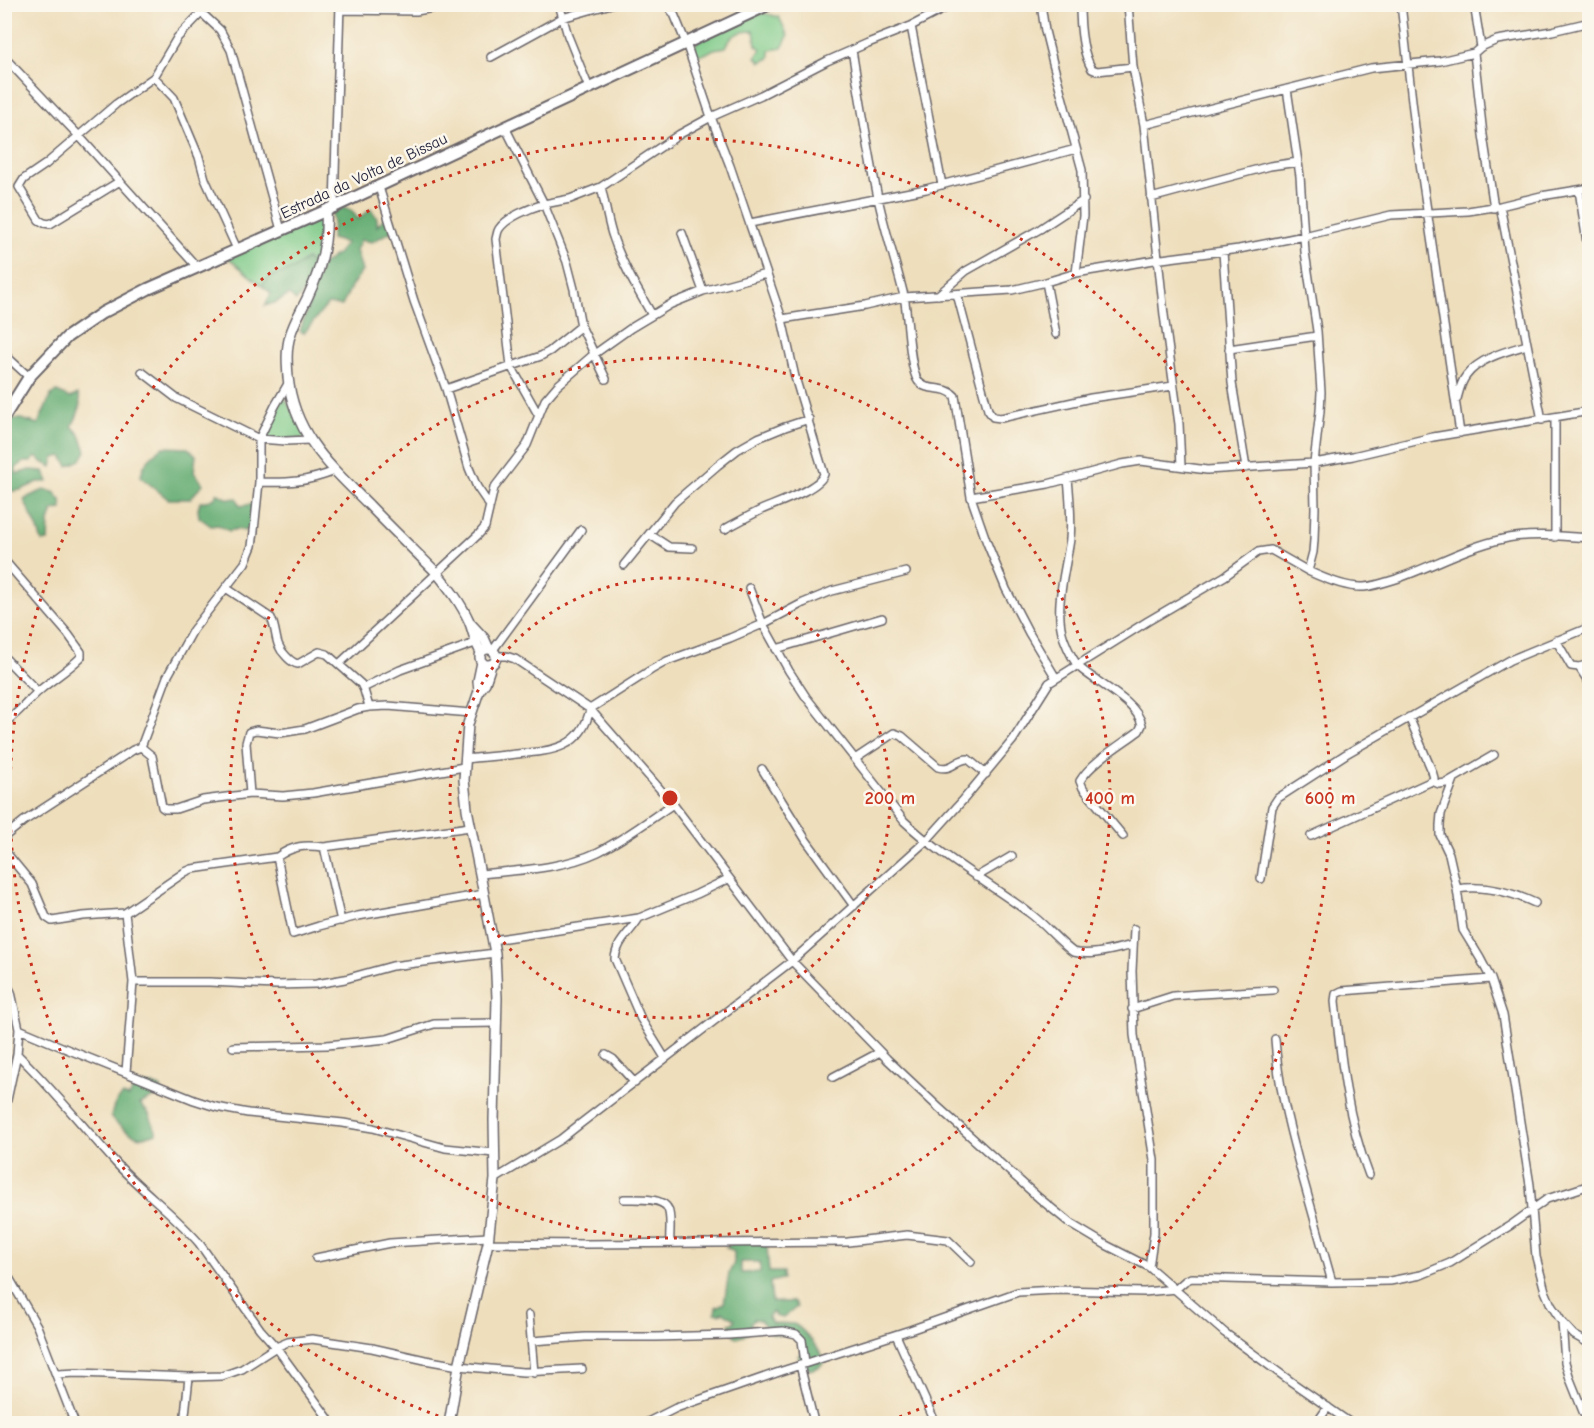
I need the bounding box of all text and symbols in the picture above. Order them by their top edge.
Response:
street label: Estrada da Volta de Bissau [278,129,450,223]
centre of rings [660,788,680,808]
text: 200 m [865,788,915,809]
text: 400 m [1085,788,1135,809]
text: 600 m [1305,788,1355,809]

